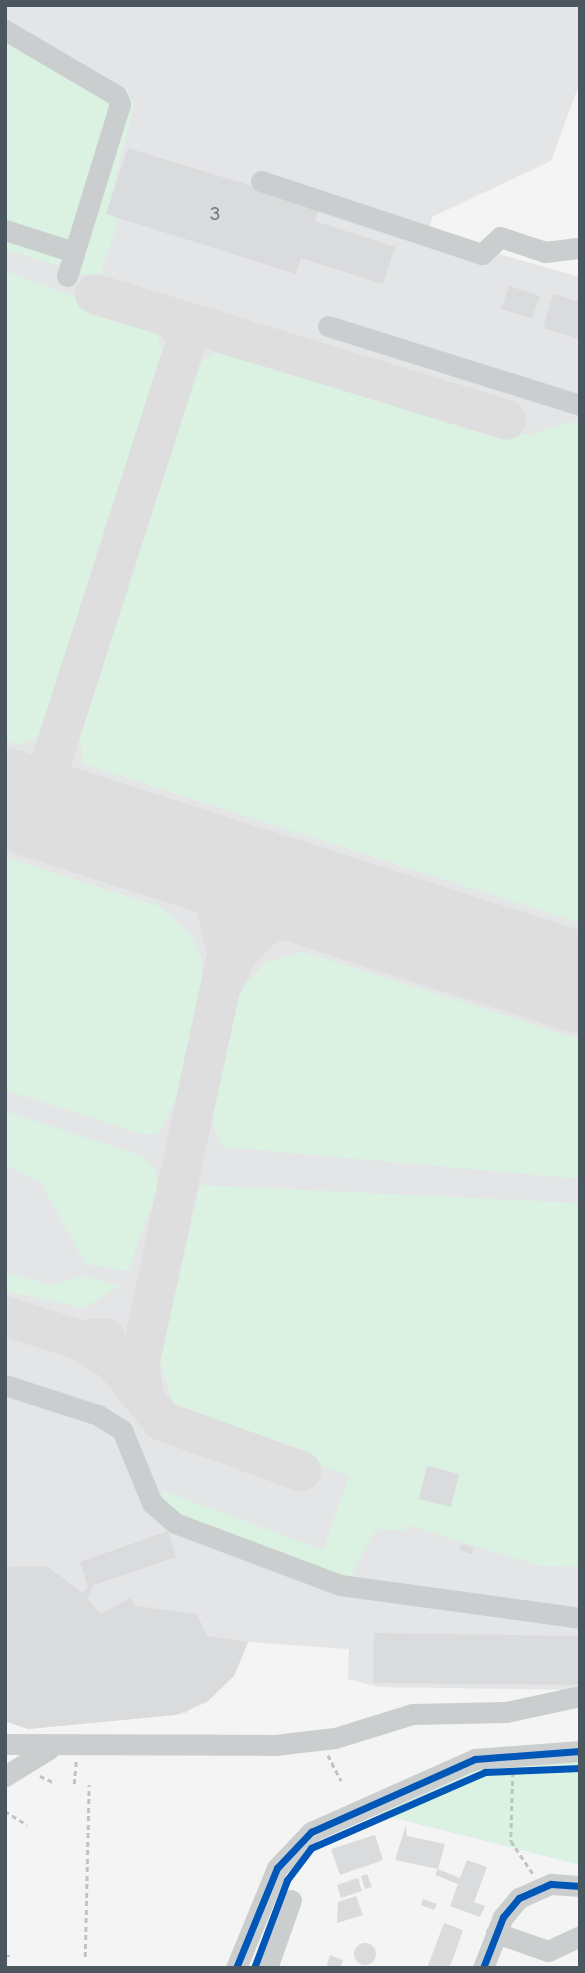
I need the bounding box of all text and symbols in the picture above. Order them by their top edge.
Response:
house number: 3 [209,205,221,227]

